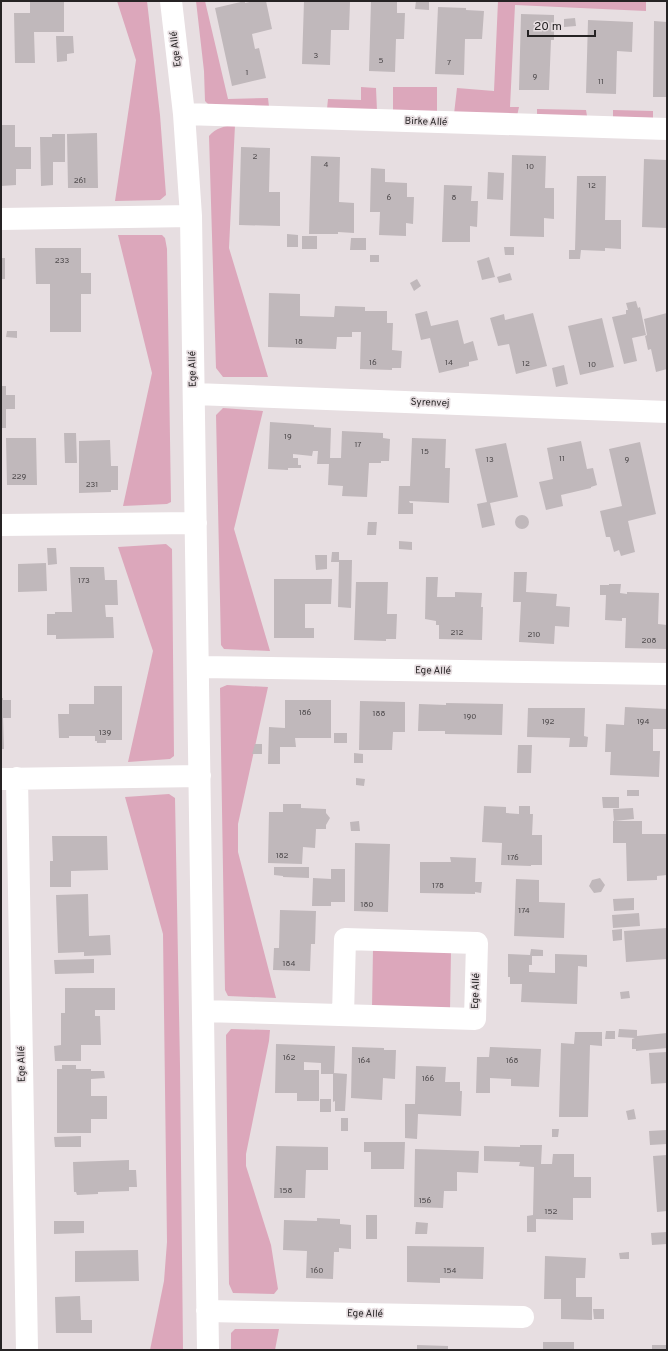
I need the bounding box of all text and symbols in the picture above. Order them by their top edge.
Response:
scale bar [528,12,595,38]
text: 20 m [534,19,562,35]
street label: Ege Allé [167,30,185,68]
house number: 3 [314,51,319,61]
house number: 5 [379,56,384,66]
house number: 7 [447,58,451,68]
house number: 1 [246,68,248,78]
house number: 9 [533,72,538,82]
house number: 11 [598,77,604,87]
street label: Birke Allé [404,115,448,129]
house number: 2 [253,152,258,162]
house number: 4 [324,160,329,170]
house number: 10 [526,162,534,172]
house number: 261 [74,176,86,186]
house number: 12 [588,181,596,191]
house number: 6 [387,193,392,203]
house number: 8 [452,193,457,203]
house number: 233 [55,256,69,266]
house number: 18 [295,337,303,347]
street label: Ege Allé [186,351,200,387]
house number: 16 [369,358,377,368]
house number: 14 [445,358,453,368]
house number: 12 [522,359,530,369]
house number: 10 [588,360,596,370]
street label: Syrenvej [410,396,450,410]
house number: 19 [284,432,292,442]
house number: 17 [354,440,362,450]
house number: 15 [421,447,429,457]
house number: 11 [559,454,565,464]
house number: 13 [486,455,494,465]
house number: 9 [625,455,630,465]
house number: 229 [12,472,27,482]
house number: 231 [86,480,98,490]
house number: 173 [78,576,90,586]
house number: 212 [451,628,463,638]
house number: 210 [527,630,541,640]
house number: 208 [642,636,657,646]
street label: Ege Allé [415,664,451,678]
house number: 186 [299,708,312,718]
house number: 188 [373,709,385,719]
house number: 190 [464,712,476,722]
house number: 192 [542,717,554,727]
house number: 194 [637,717,649,727]
house number: 139 [99,728,111,738]
house number: 182 [276,851,288,861]
house number: 176 [507,853,519,863]
house number: 178 [432,881,444,891]
house number: 180 [361,900,373,910]
house number: 174 [518,906,530,916]
house number: 184 [283,959,295,969]
street label: Ege Allé [469,973,483,1009]
street label: Ege Allé [15,1046,29,1082]
house number: 162 [283,1053,295,1063]
house number: 164 [358,1056,370,1066]
house number: 168 [506,1056,518,1066]
house number: 166 [422,1074,434,1084]
house number: 158 [280,1186,293,1196]
house number: 156 [419,1196,432,1206]
house number: 152 [545,1207,558,1217]
house number: 160 [311,1266,323,1276]
house number: 154 [443,1266,457,1276]
street label: Ege Allé [347,1307,383,1321]

